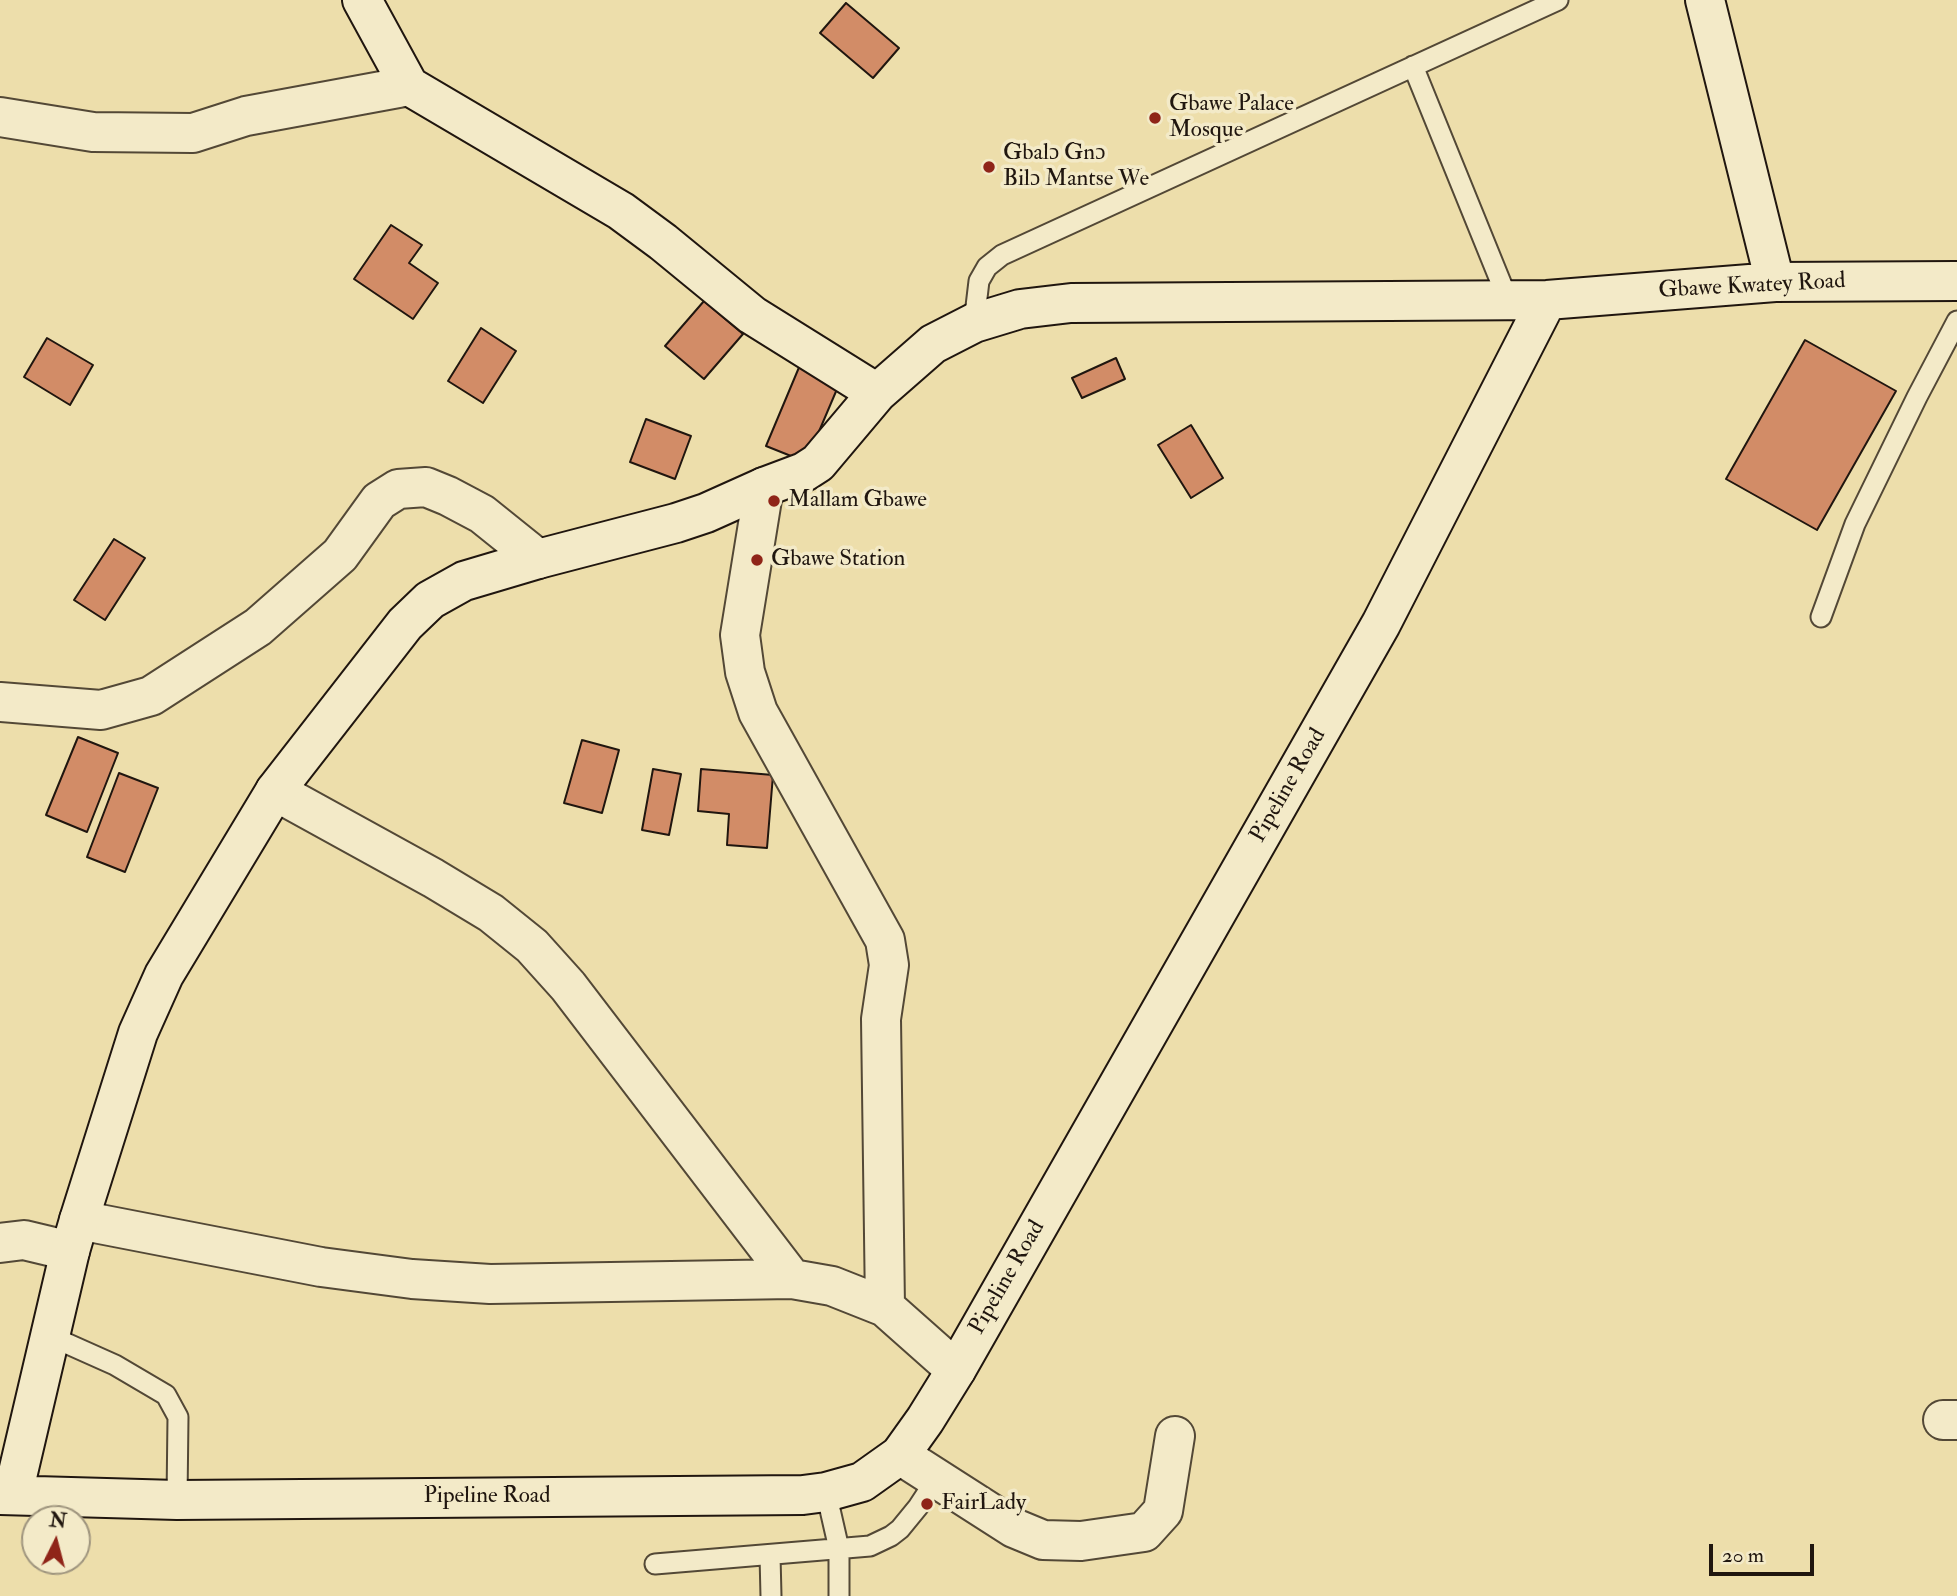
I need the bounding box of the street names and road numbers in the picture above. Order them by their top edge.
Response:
street label: Gbawe Kwatey Road [1658,268,1846,306]
street label: Pipeline Road [1245,724,1333,848]
street label: Pipeline Road [964,1216,1052,1340]
street label: Pipeline Road [423,1483,551,1511]

